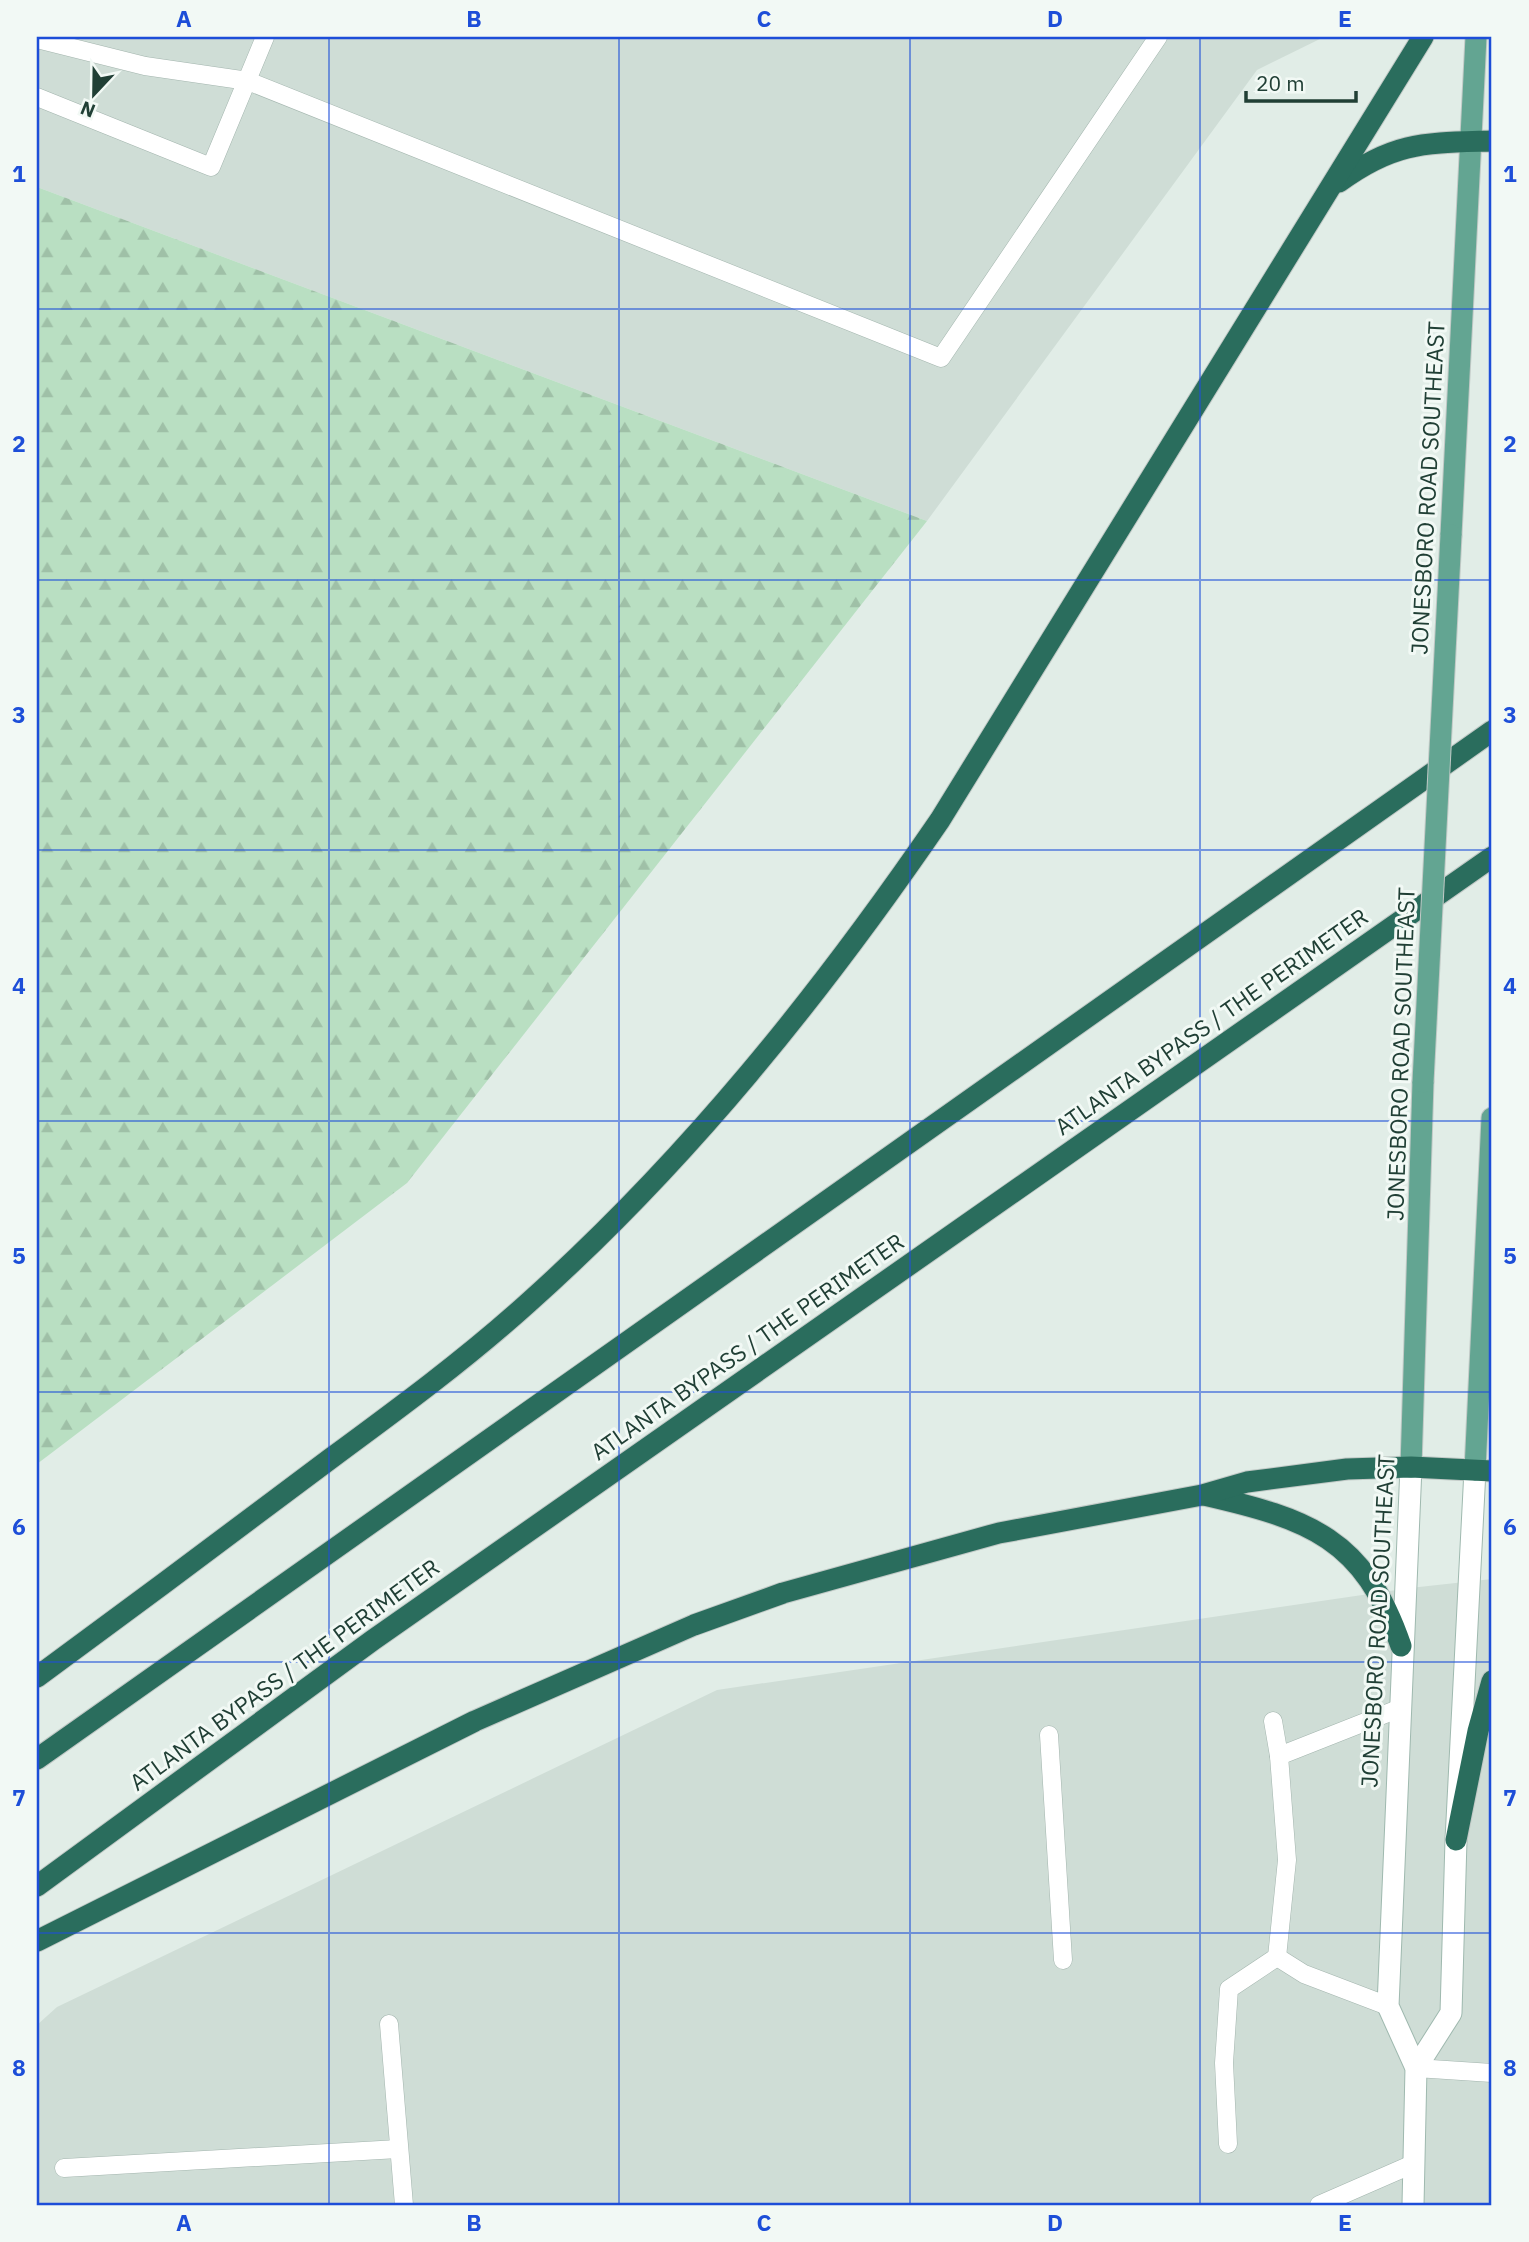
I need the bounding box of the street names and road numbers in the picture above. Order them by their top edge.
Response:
street label: JONESBORO ROAD SOUTHEAST [1403,321,1451,655]
street label: JONESBORO ROAD SOUTHEAST [1379,887,1421,1221]
street label: ATLANTA BYPASS / THE PERIMETER [1048,901,1374,1141]
street label: ATLANTA BYPASS / THE PERIMETER [584,1226,910,1466]
street label: JONESBORO ROAD SOUTHEAST [1353,1454,1401,1788]
street label: ATLANTA BYPASS / THE PERIMETER [123,1551,445,1797]

